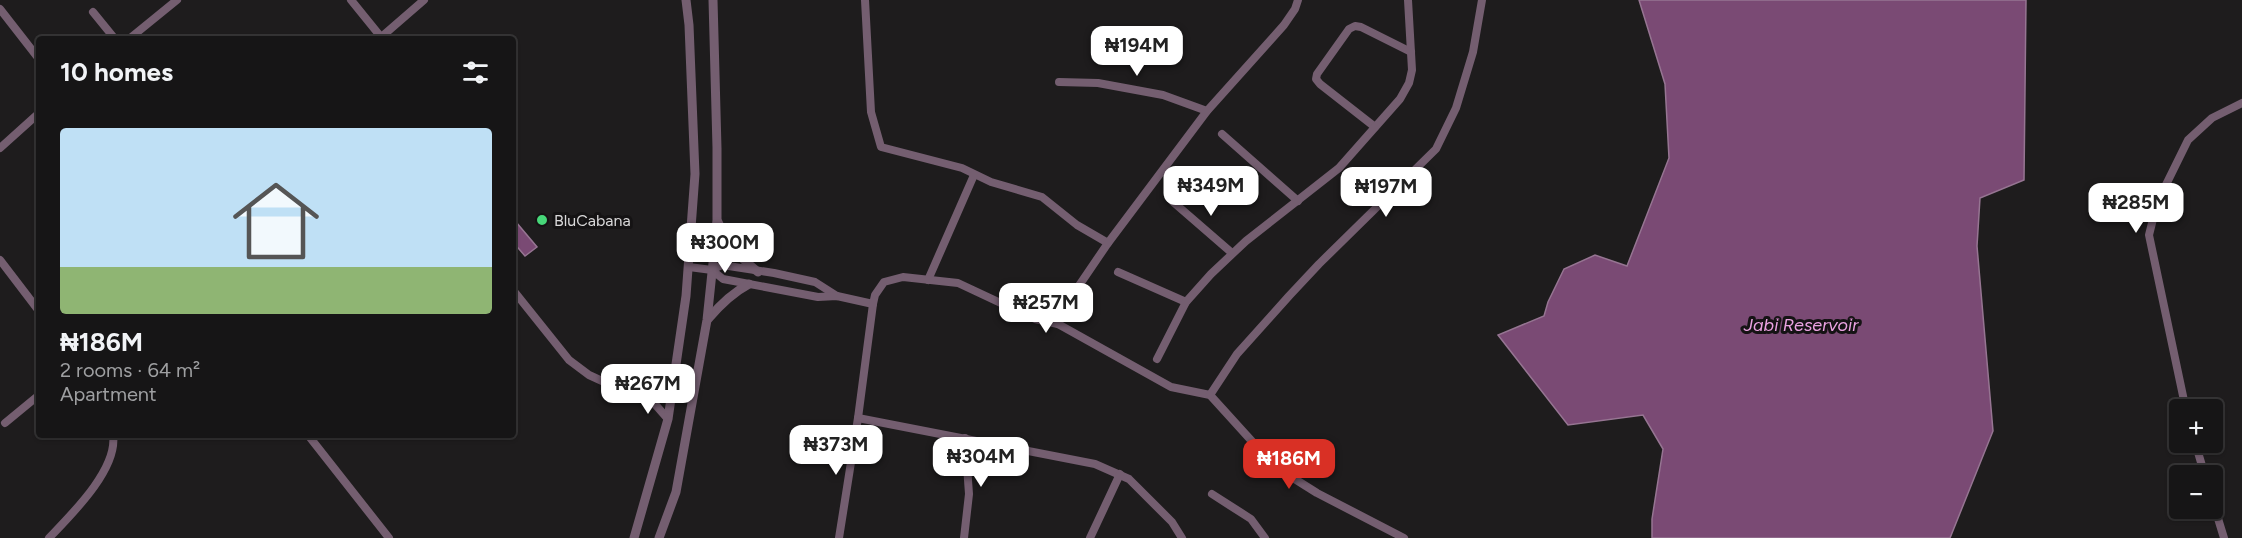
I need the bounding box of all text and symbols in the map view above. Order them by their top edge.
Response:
pin: ₦194M [1095,26,1179,77]
text: ₦194M [1105,33,1169,57]
text: 10 homes [60,56,173,88]
icon: filters [459,56,492,89]
pin: ₦349M [1169,166,1253,217]
icon: home [222,167,330,275]
pin: ₦197M [1344,167,1428,218]
text: ₦349M [1178,173,1244,197]
text: ₦197M [1355,174,1417,198]
pin: ₦285M [2094,183,2178,234]
text: ₦285M [2102,190,2170,214]
place label: BluCabana [554,211,631,230]
marker: BluCabana [535,213,549,227]
pin: ₦300M [683,223,767,274]
text: ₦300M [691,230,759,254]
pin: ₦257M [1004,283,1088,334]
text: ₦257M [1013,290,1079,314]
water label: Jabi Reservoir [1743,314,1859,336]
text: ₦186M [60,326,143,358]
text: 2 rooms · 64 m² [60,358,200,382]
pin: ₦267M [606,364,690,415]
text: ₦267M [615,371,681,395]
text: Apartment [60,382,157,406]
map controls [2169,399,2223,519]
button: + [2169,399,2223,453]
pin: ₦373M [794,425,878,476]
text: ₦373M [804,432,868,456]
pin: ₦304M [939,437,1023,488]
pin: ₦186M [1247,439,1331,490]
text: ₦304M [947,444,1015,468]
text: ₦186M [1257,446,1321,470]
button: − [2169,465,2223,519]

